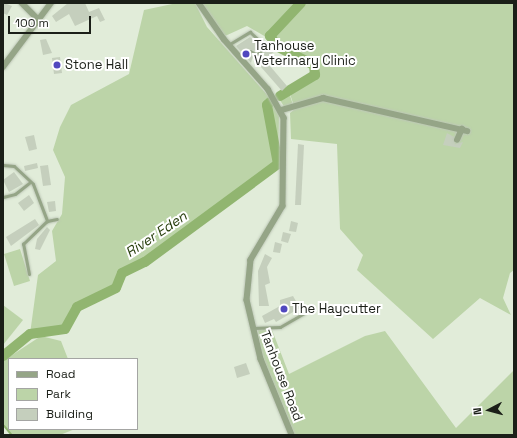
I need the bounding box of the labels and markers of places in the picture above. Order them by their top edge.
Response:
place label: Tanhouse Veterinary Clinic [254,39,356,70]
marker: Tanhouse Veterinary Clinic [241,49,251,59]
place label: Stone Hall [65,57,128,73]
marker: Stone Hall [52,60,62,70]
place label: The Haycutter [292,301,381,317]
marker: The Haycutter [279,304,289,314]

